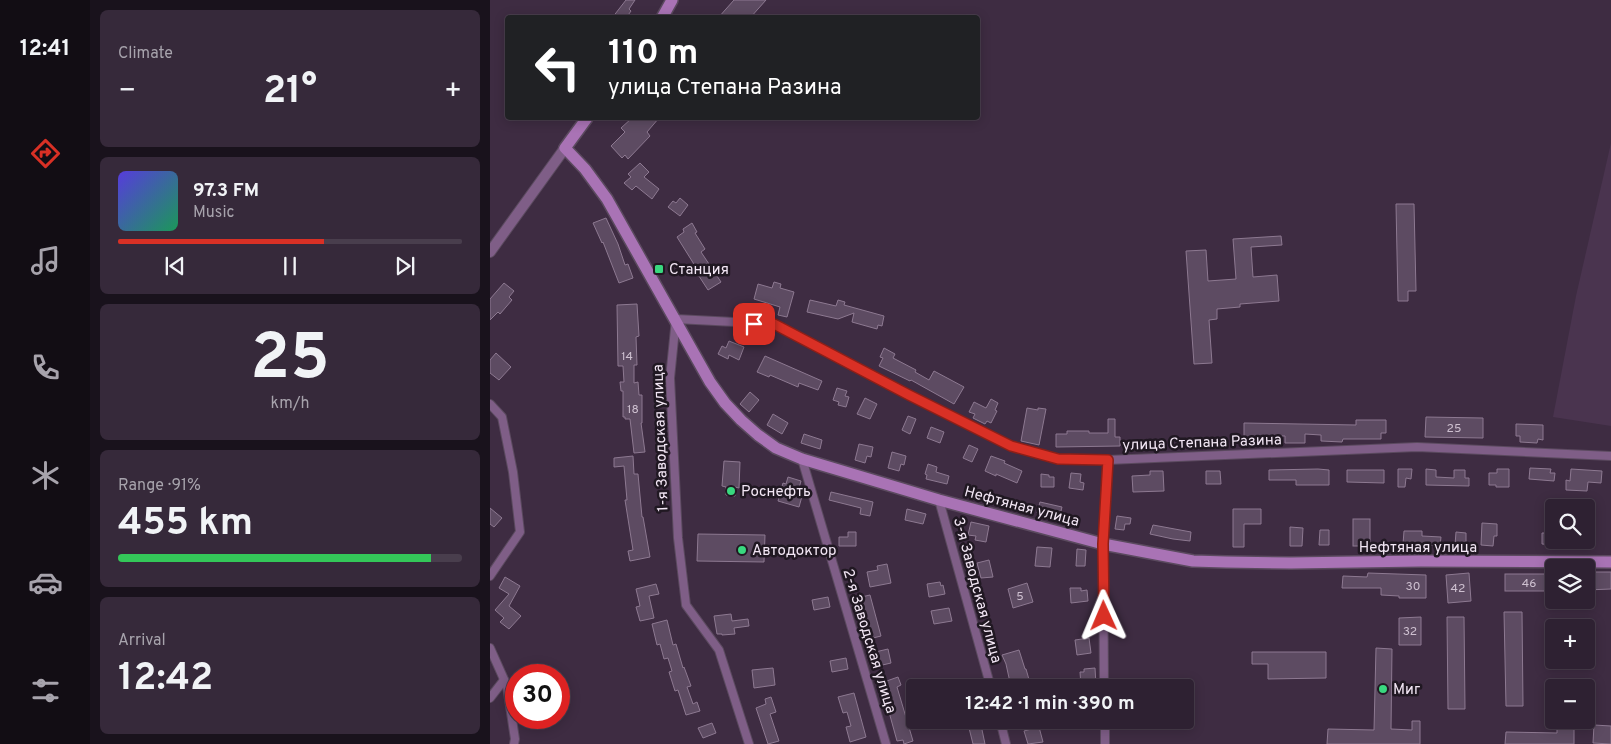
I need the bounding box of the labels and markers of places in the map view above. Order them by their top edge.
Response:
place label: Станция [669,261,729,280]
marker: Станция [653,263,665,275]
pin [733,303,775,345]
place label: Роснефть [741,483,811,502]
marker: Роснефть [725,485,737,497]
place label: Автодоктор [752,542,837,561]
marker: Автодоктор [736,544,748,556]
place label: Миг [1393,681,1420,700]
marker: Миг [1377,683,1389,695]

